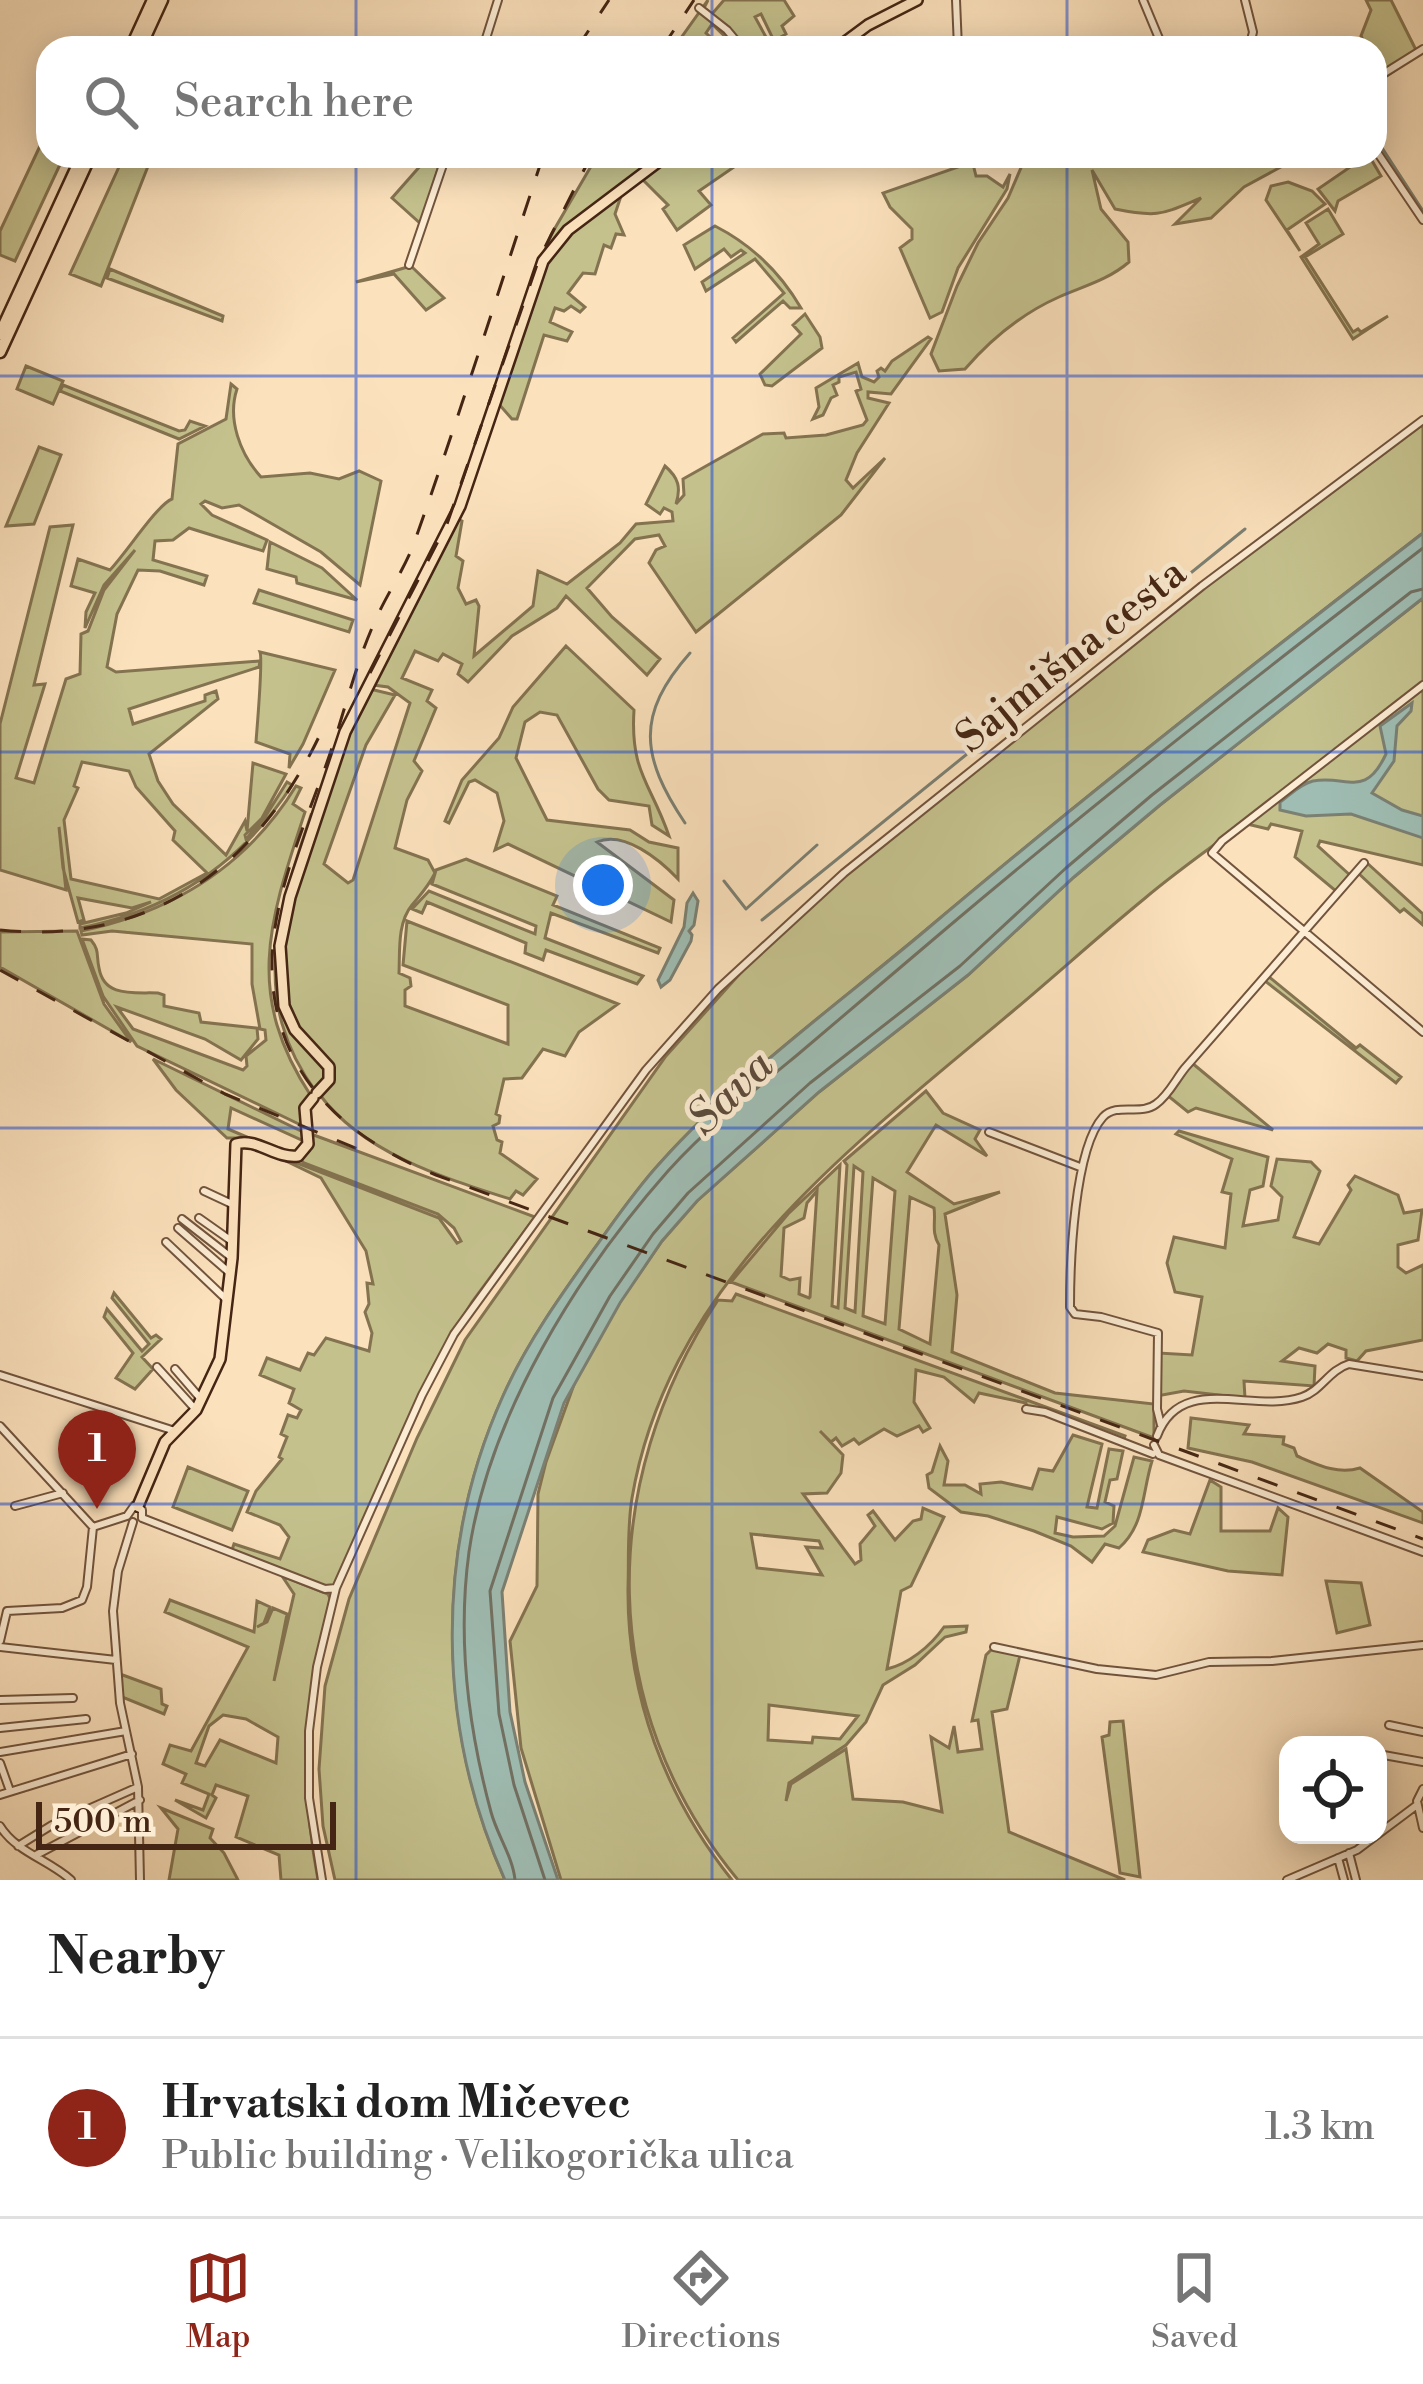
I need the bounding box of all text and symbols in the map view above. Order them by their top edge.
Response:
search box [36,36,1387,168]
icon: search [78,69,144,135]
text: Search here [174,74,414,131]
street label: Sajmišna cesta [946,547,1199,766]
your location [573,855,633,915]
water label: Sava [676,1037,787,1147]
pin: 1 [58,1410,136,1509]
map controls [1279,1736,1387,1844]
button: locate [1279,1736,1387,1844]
scale bar [36,1796,336,1849]
text: 500 m [54,1802,152,1843]
text: Nearby [48,1926,224,1990]
text: Hrvatski dom Mičevec [162,2075,631,2132]
text: 1 [78,2103,96,2152]
text: 1.3 km [1265,2103,1375,2152]
text: Public building · Velikogorička ulica [162,2132,794,2181]
tab: Map [185,2245,251,2358]
tab: Directions [622,2245,781,2358]
tab: Saved [1151,2245,1238,2358]

